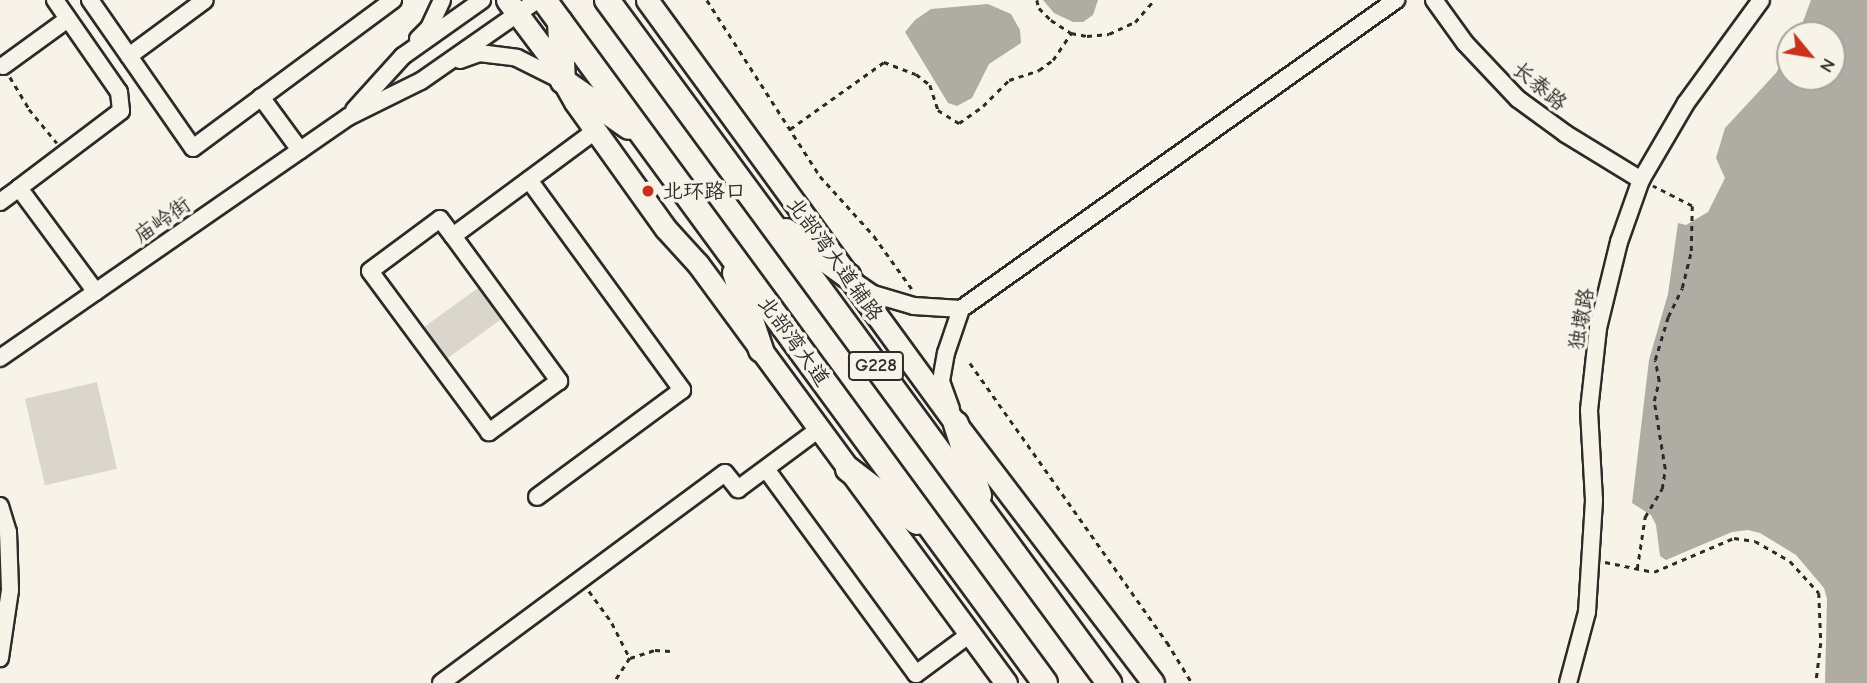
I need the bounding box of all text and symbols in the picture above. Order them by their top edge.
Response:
north arrow [1776,21,1846,91]
text: N [1815,55,1840,76]
street label: 长泰路 [1508,56,1572,116]
place label: 北环路口 [662,178,746,204]
marker: 北环路口 [640,183,656,199]
street label: 庙岭街 [129,192,195,248]
street label: 北部湾大道辅路 [782,192,888,326]
street label: 独墩路 [1563,286,1599,352]
street label: 北部湾大道 [753,291,835,391]
road number: G228 [846,350,906,382]

